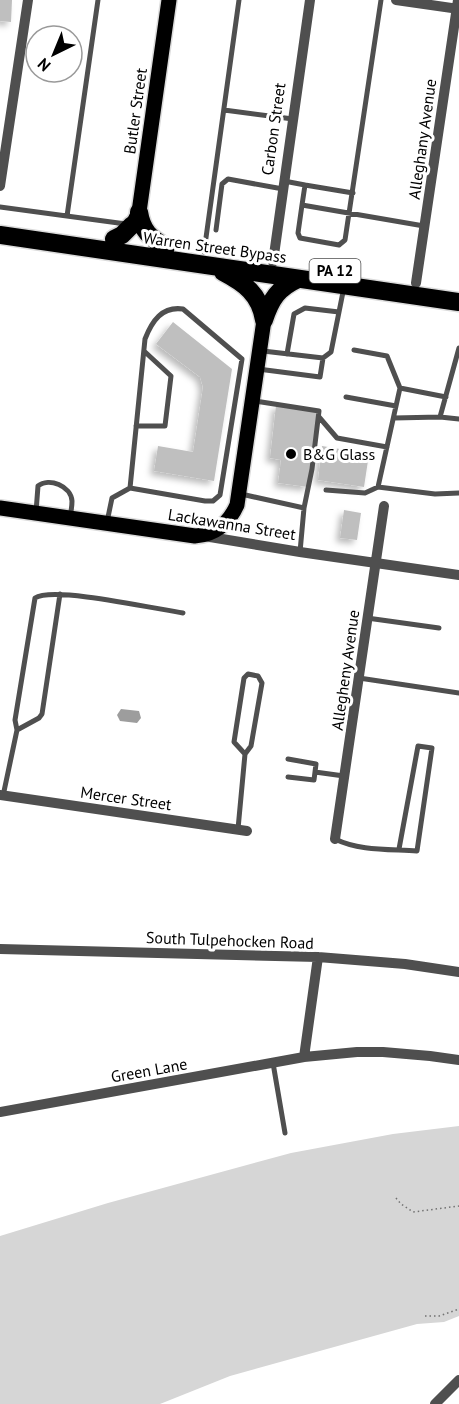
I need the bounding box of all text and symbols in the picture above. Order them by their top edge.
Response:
north arrow [24,24,84,84]
text: N [33,54,54,76]
street label: Butler Street [119,66,151,155]
street label: Alleghany Avenue [404,78,440,200]
street label: Carbon Street [257,81,289,177]
street label: Warren Street Bypass [142,227,288,267]
road number: PA 12 [310,259,360,283]
place label: B&G Glass [303,444,376,464]
marker: B&G Glass [284,447,298,461]
street label: Lackawanna Street [167,504,298,544]
street label: Allegheny Avenue [327,608,363,732]
street label: Mercer Street [79,782,173,814]
street label: South Tulpehocken Road [146,927,314,953]
street label: Green Lane [109,1053,189,1087]

